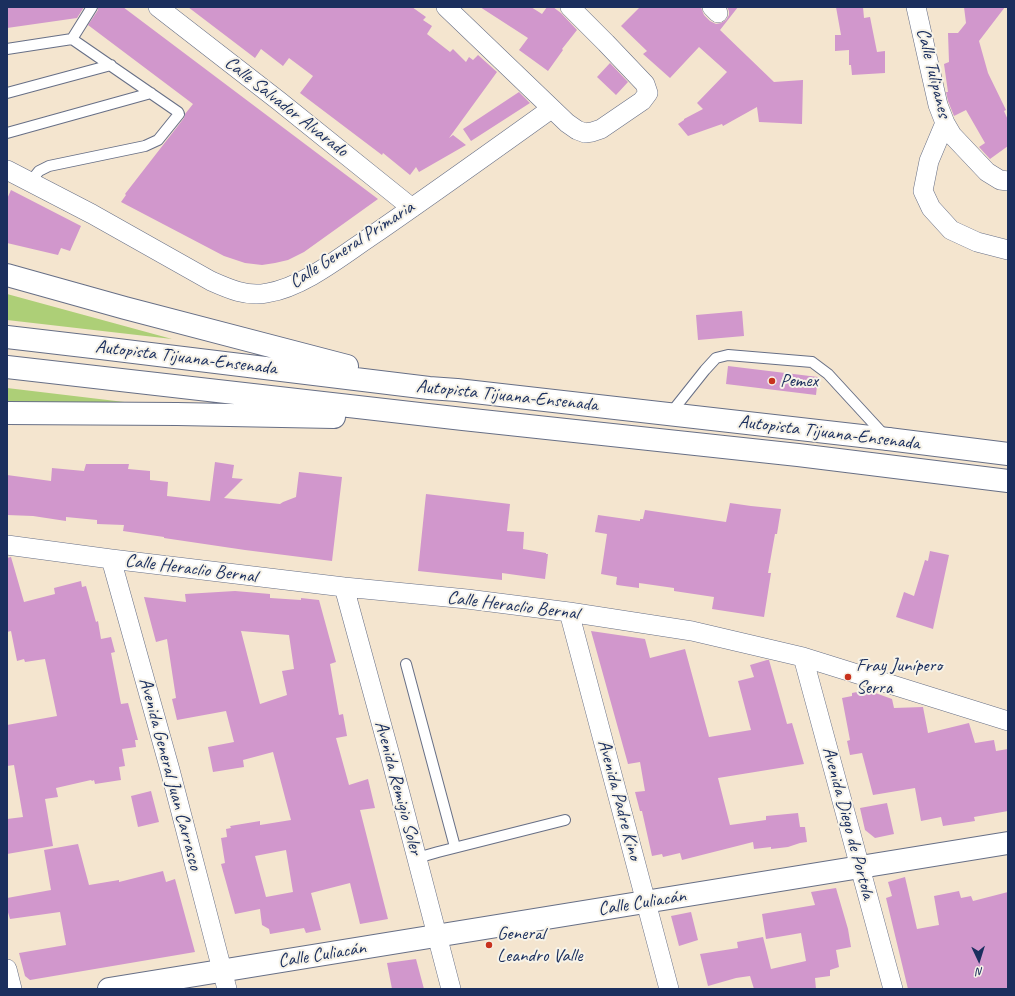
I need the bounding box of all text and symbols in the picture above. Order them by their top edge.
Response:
street label: Calle Tulipanes [911,26,955,120]
street label: Calle Salvador Alvarado [220,52,352,162]
street label: Calle General Primaria [285,196,419,294]
street label: Autopista Tijuana-Ensenada [94,336,278,380]
place label: Pemex [780,370,818,392]
street label: Autopista Tijuana-Ensenada [415,375,599,417]
marker: Pemex [767,376,777,386]
street label: Autopista Tijuana-Ensenada [737,411,921,455]
street label: Calle Heraclio Bernal [124,550,258,588]
street label: Calle Heraclio Bernal [446,587,580,625]
place label: Fray Junípero Serra [856,655,942,699]
marker: Fray Junípero Serra [843,672,853,682]
street label: Avenida General Juan Carrasco [133,675,207,873]
street label: Avenida Remigio Soler [369,718,427,858]
street label: Avenida Padre Kino [592,737,646,863]
street label: Avenida Diego de Portola [817,744,879,902]
street label: Calle Culiacán [596,885,688,921]
place label: General Leandro Valle [497,923,582,967]
street label: Calle Culiacán [276,937,368,973]
marker: General Leandro Valle [484,940,494,950]
north arrow [959,940,999,980]
text: N [976,965,984,979]

